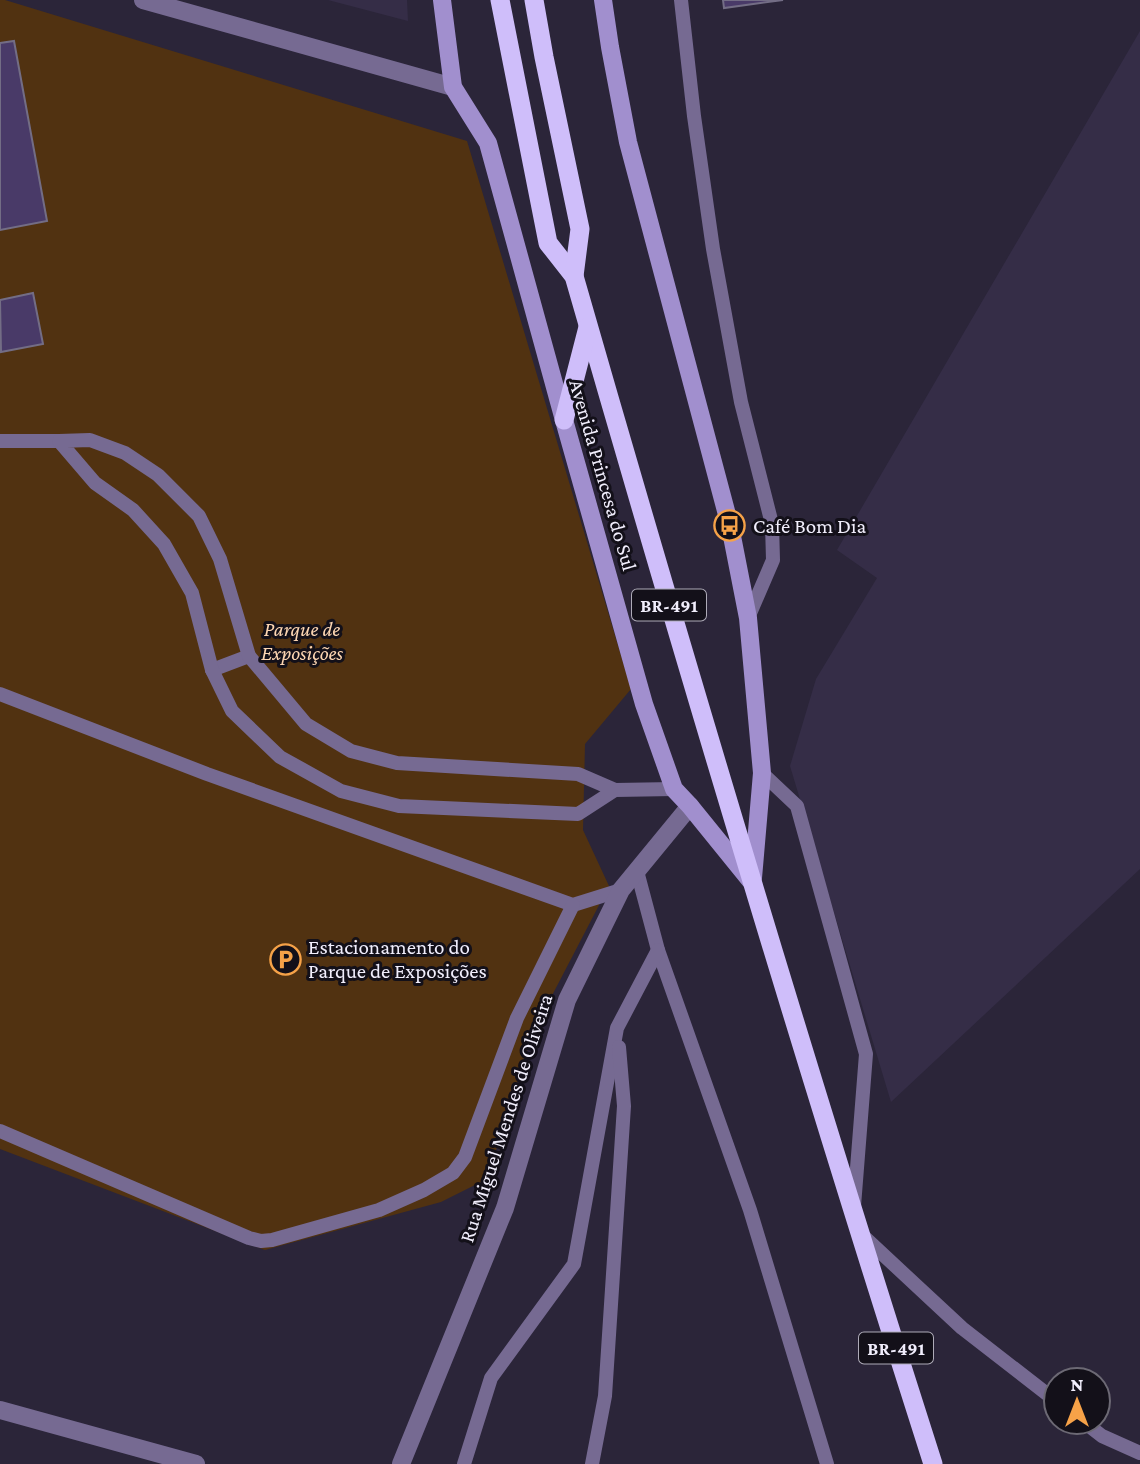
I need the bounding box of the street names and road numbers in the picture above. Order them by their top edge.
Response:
street label: Avenida Princesa do Sul [564,376,642,574]
road number: BR-491 [632,590,706,620]
street label: Rua Miguel Mendes de Oliveira [454,991,558,1245]
road number: BR-491 [859,1332,933,1364]

